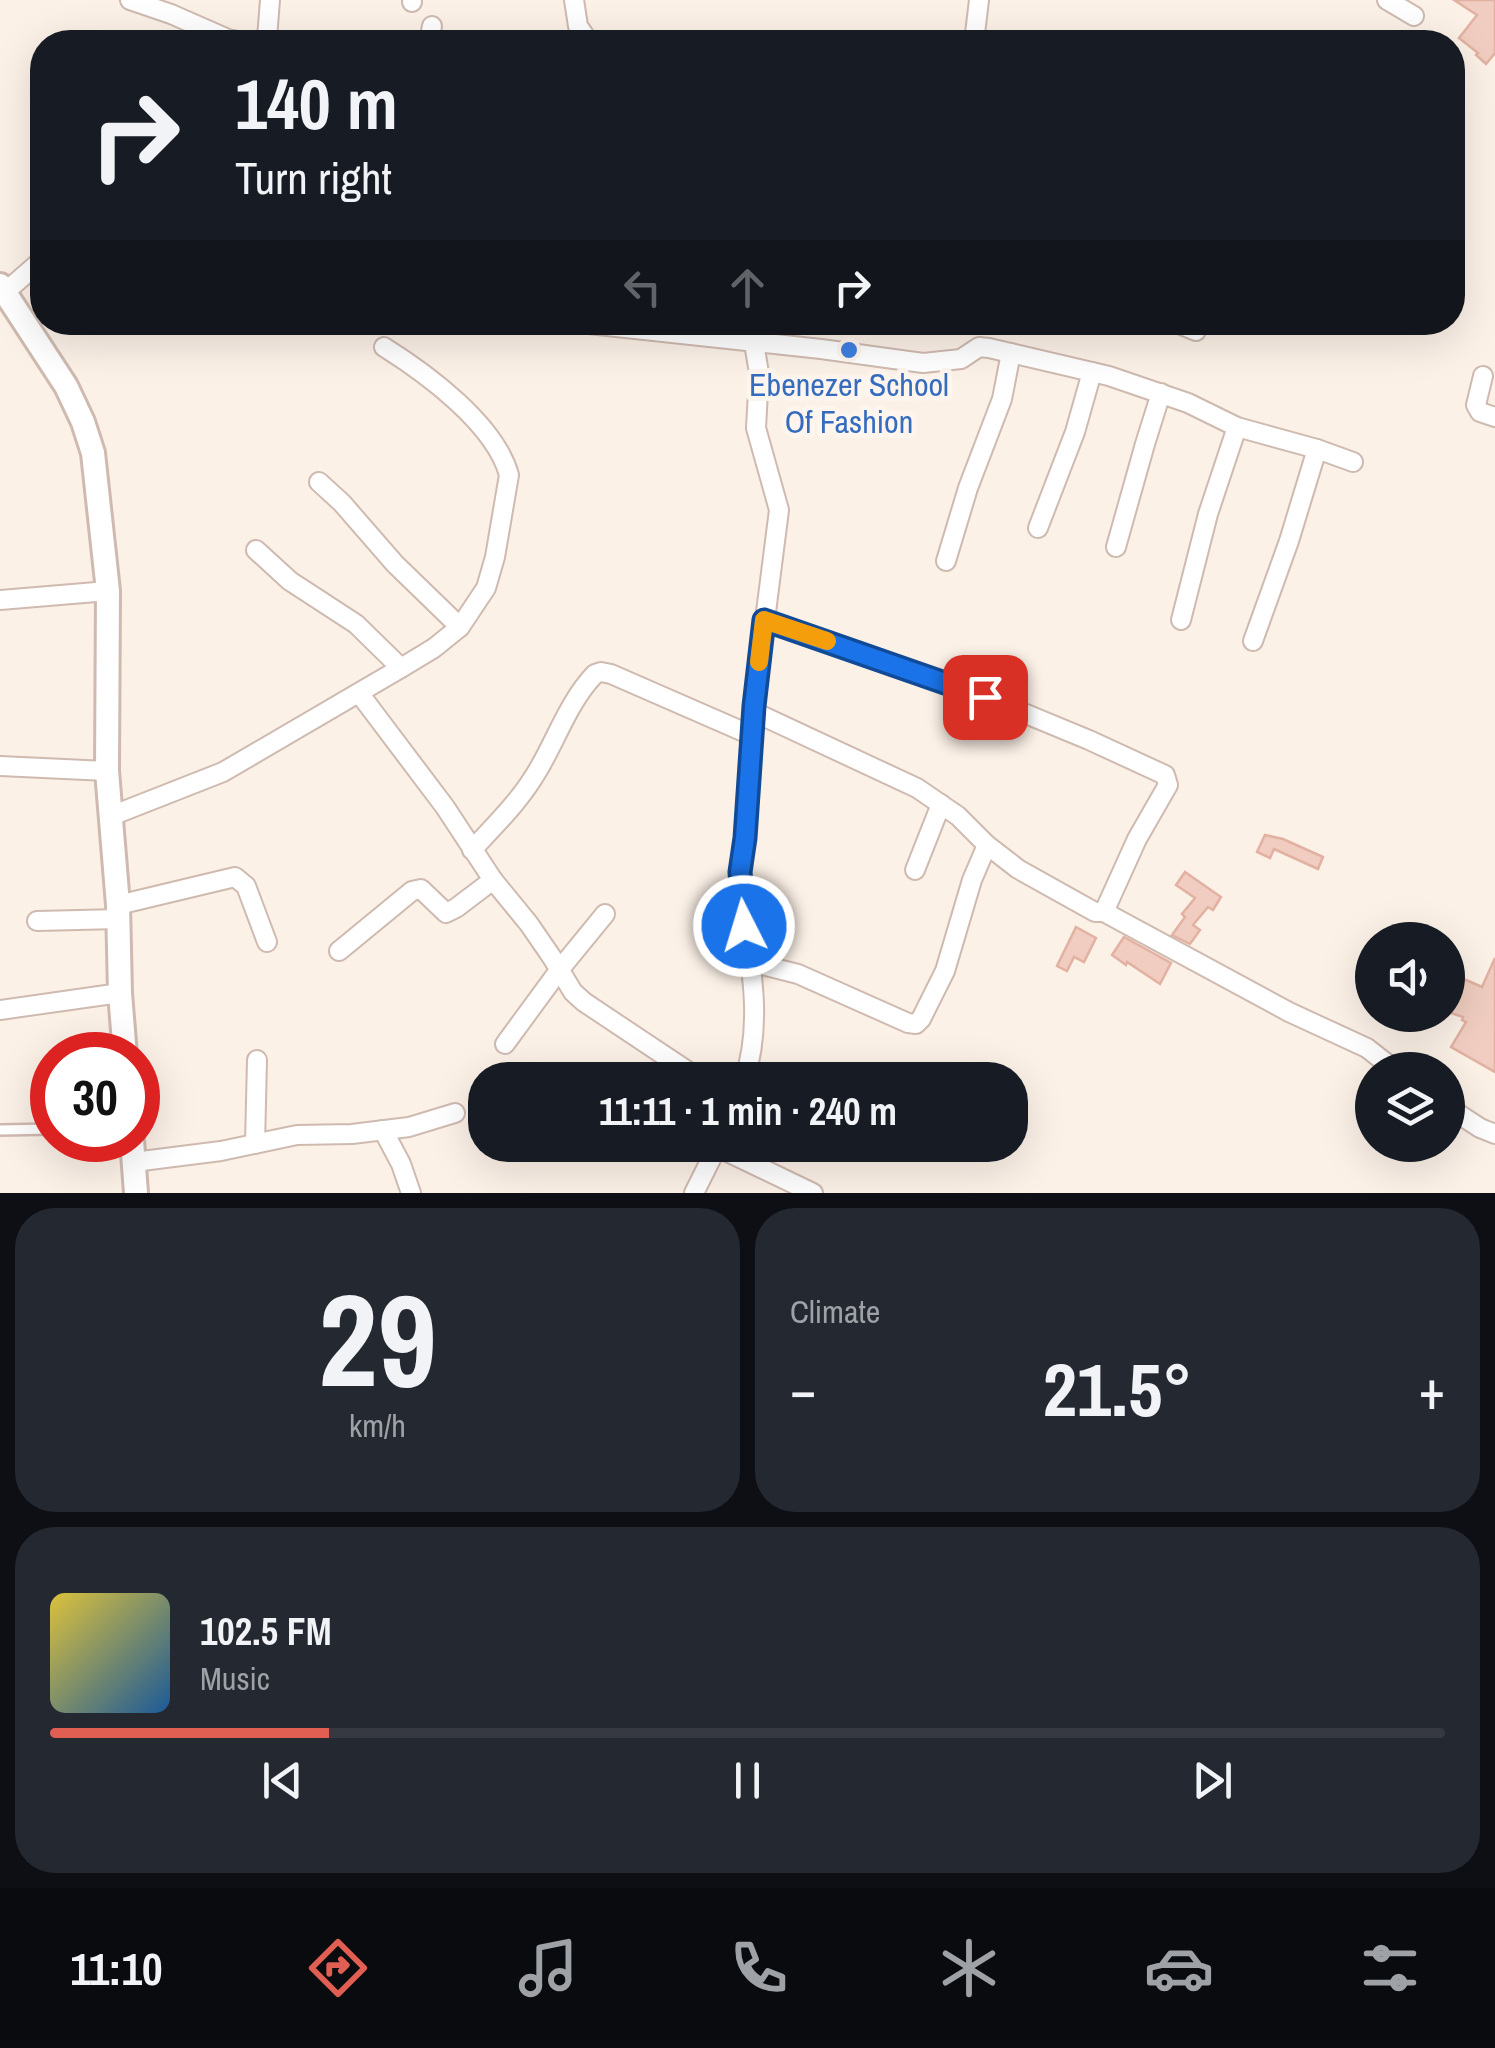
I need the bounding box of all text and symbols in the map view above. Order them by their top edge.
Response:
text: 140 m [235,57,398,151]
icon: right [70,70,200,200]
text: Turn right [235,147,392,208]
icon: left [615,260,670,315]
icon: ahead [720,260,775,315]
icon: right [825,260,880,315]
marker: Ebenezer School Of Fashion [838,339,860,361]
place label: Ebenezer School Of Fashion [749,363,949,443]
pin [943,655,1028,740]
icon: arrive [958,670,1013,725]
position arrow [692,874,796,978]
map controls [1355,922,1465,1162]
button: sound [1355,922,1465,1032]
speed limit sign: 30 [30,1032,160,1162]
button: layers [1355,1052,1465,1162]
text: 11:11 · 1 min · 240 m [599,1086,897,1137]
text: 29 [318,1251,437,1427]
text: Climate [790,1290,880,1333]
text: 21.5° [1043,1338,1192,1439]
text: − [790,1352,816,1426]
text: + [1419,1352,1445,1426]
text: km/h [349,1404,406,1447]
text: 102.5 FM [200,1606,332,1657]
text: Music [200,1657,270,1700]
icon: previous [255,1753,310,1808]
icon: pause [720,1753,775,1808]
icon: next [1185,1753,1240,1808]
icon: directions [303,1933,373,2003]
icon: music [513,1933,583,2003]
icon: phone [724,1933,794,2003]
icon: climate [934,1933,1004,2003]
icon: car [1144,1933,1214,2003]
icon: filters [1355,1933,1425,2003]
text: 11:10 [70,1938,163,1999]

